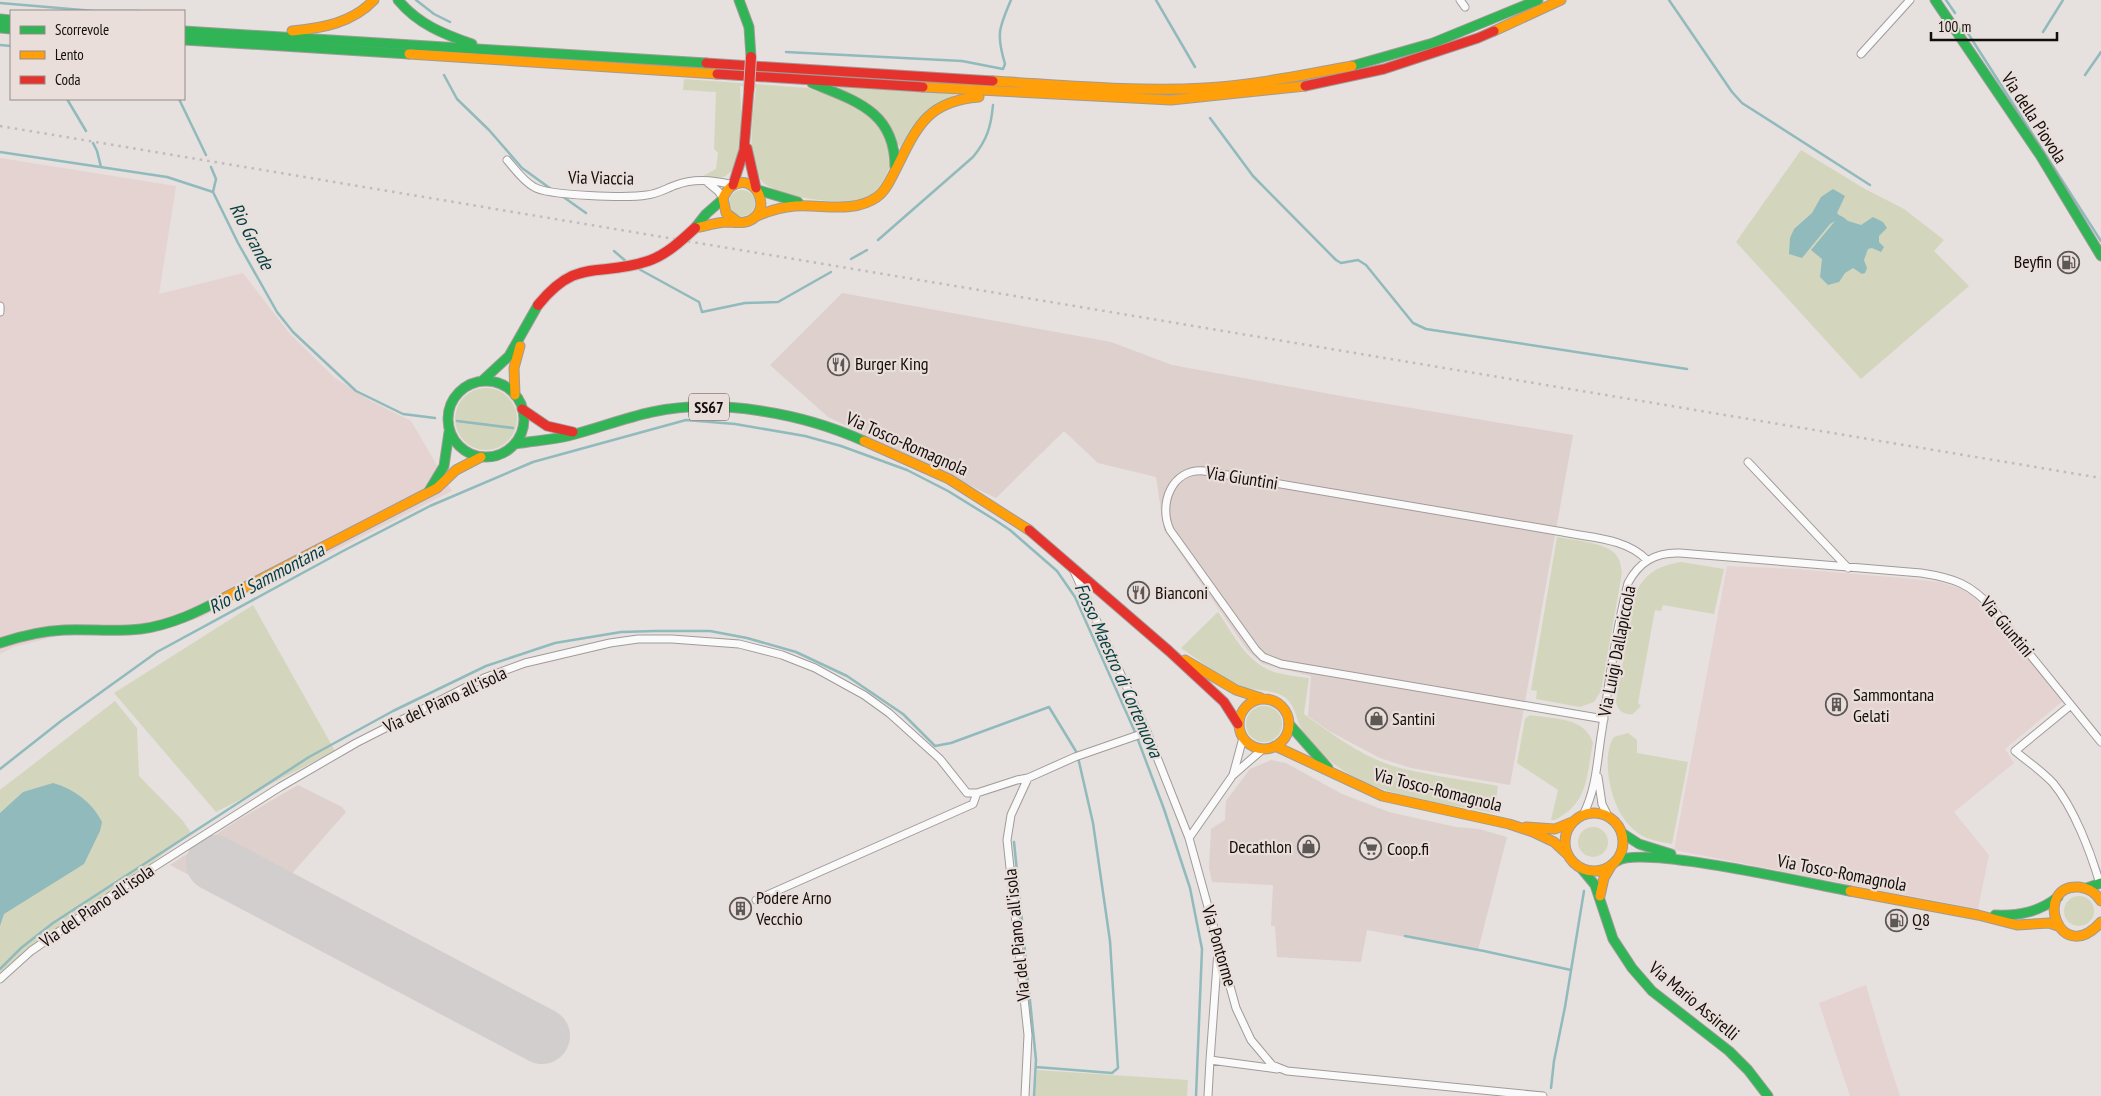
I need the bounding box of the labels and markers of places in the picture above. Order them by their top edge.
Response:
place label: Beyfin [2014,250,2052,273]
fuel station icon: Beyfin [2056,250,2080,274]
restaurant icon: Burger King [827,352,851,376]
place label: Burger King [855,352,929,375]
restaurant icon: Bianconi [1127,581,1151,605]
place label: Bianconi [1155,581,1208,604]
place label: Sammontana Gelati [1853,683,1934,727]
building icon: Sammontana Gelati [1825,693,1849,717]
shop icon: Santini [1364,707,1388,731]
place label: Santini [1392,707,1435,730]
place label: Decathlon [1229,835,1292,858]
shop icon: Decathlon [1296,835,1320,859]
supermarket icon: Coop.fi [1359,837,1383,861]
place label: Coop.fi [1387,837,1429,860]
place label: Podere Arno Vecchio [755,886,832,930]
building icon: Podere Arno Vecchio [728,896,752,920]
fuel station icon: Q8 [1884,908,1908,932]
place label: Q8 [1912,908,1930,931]

